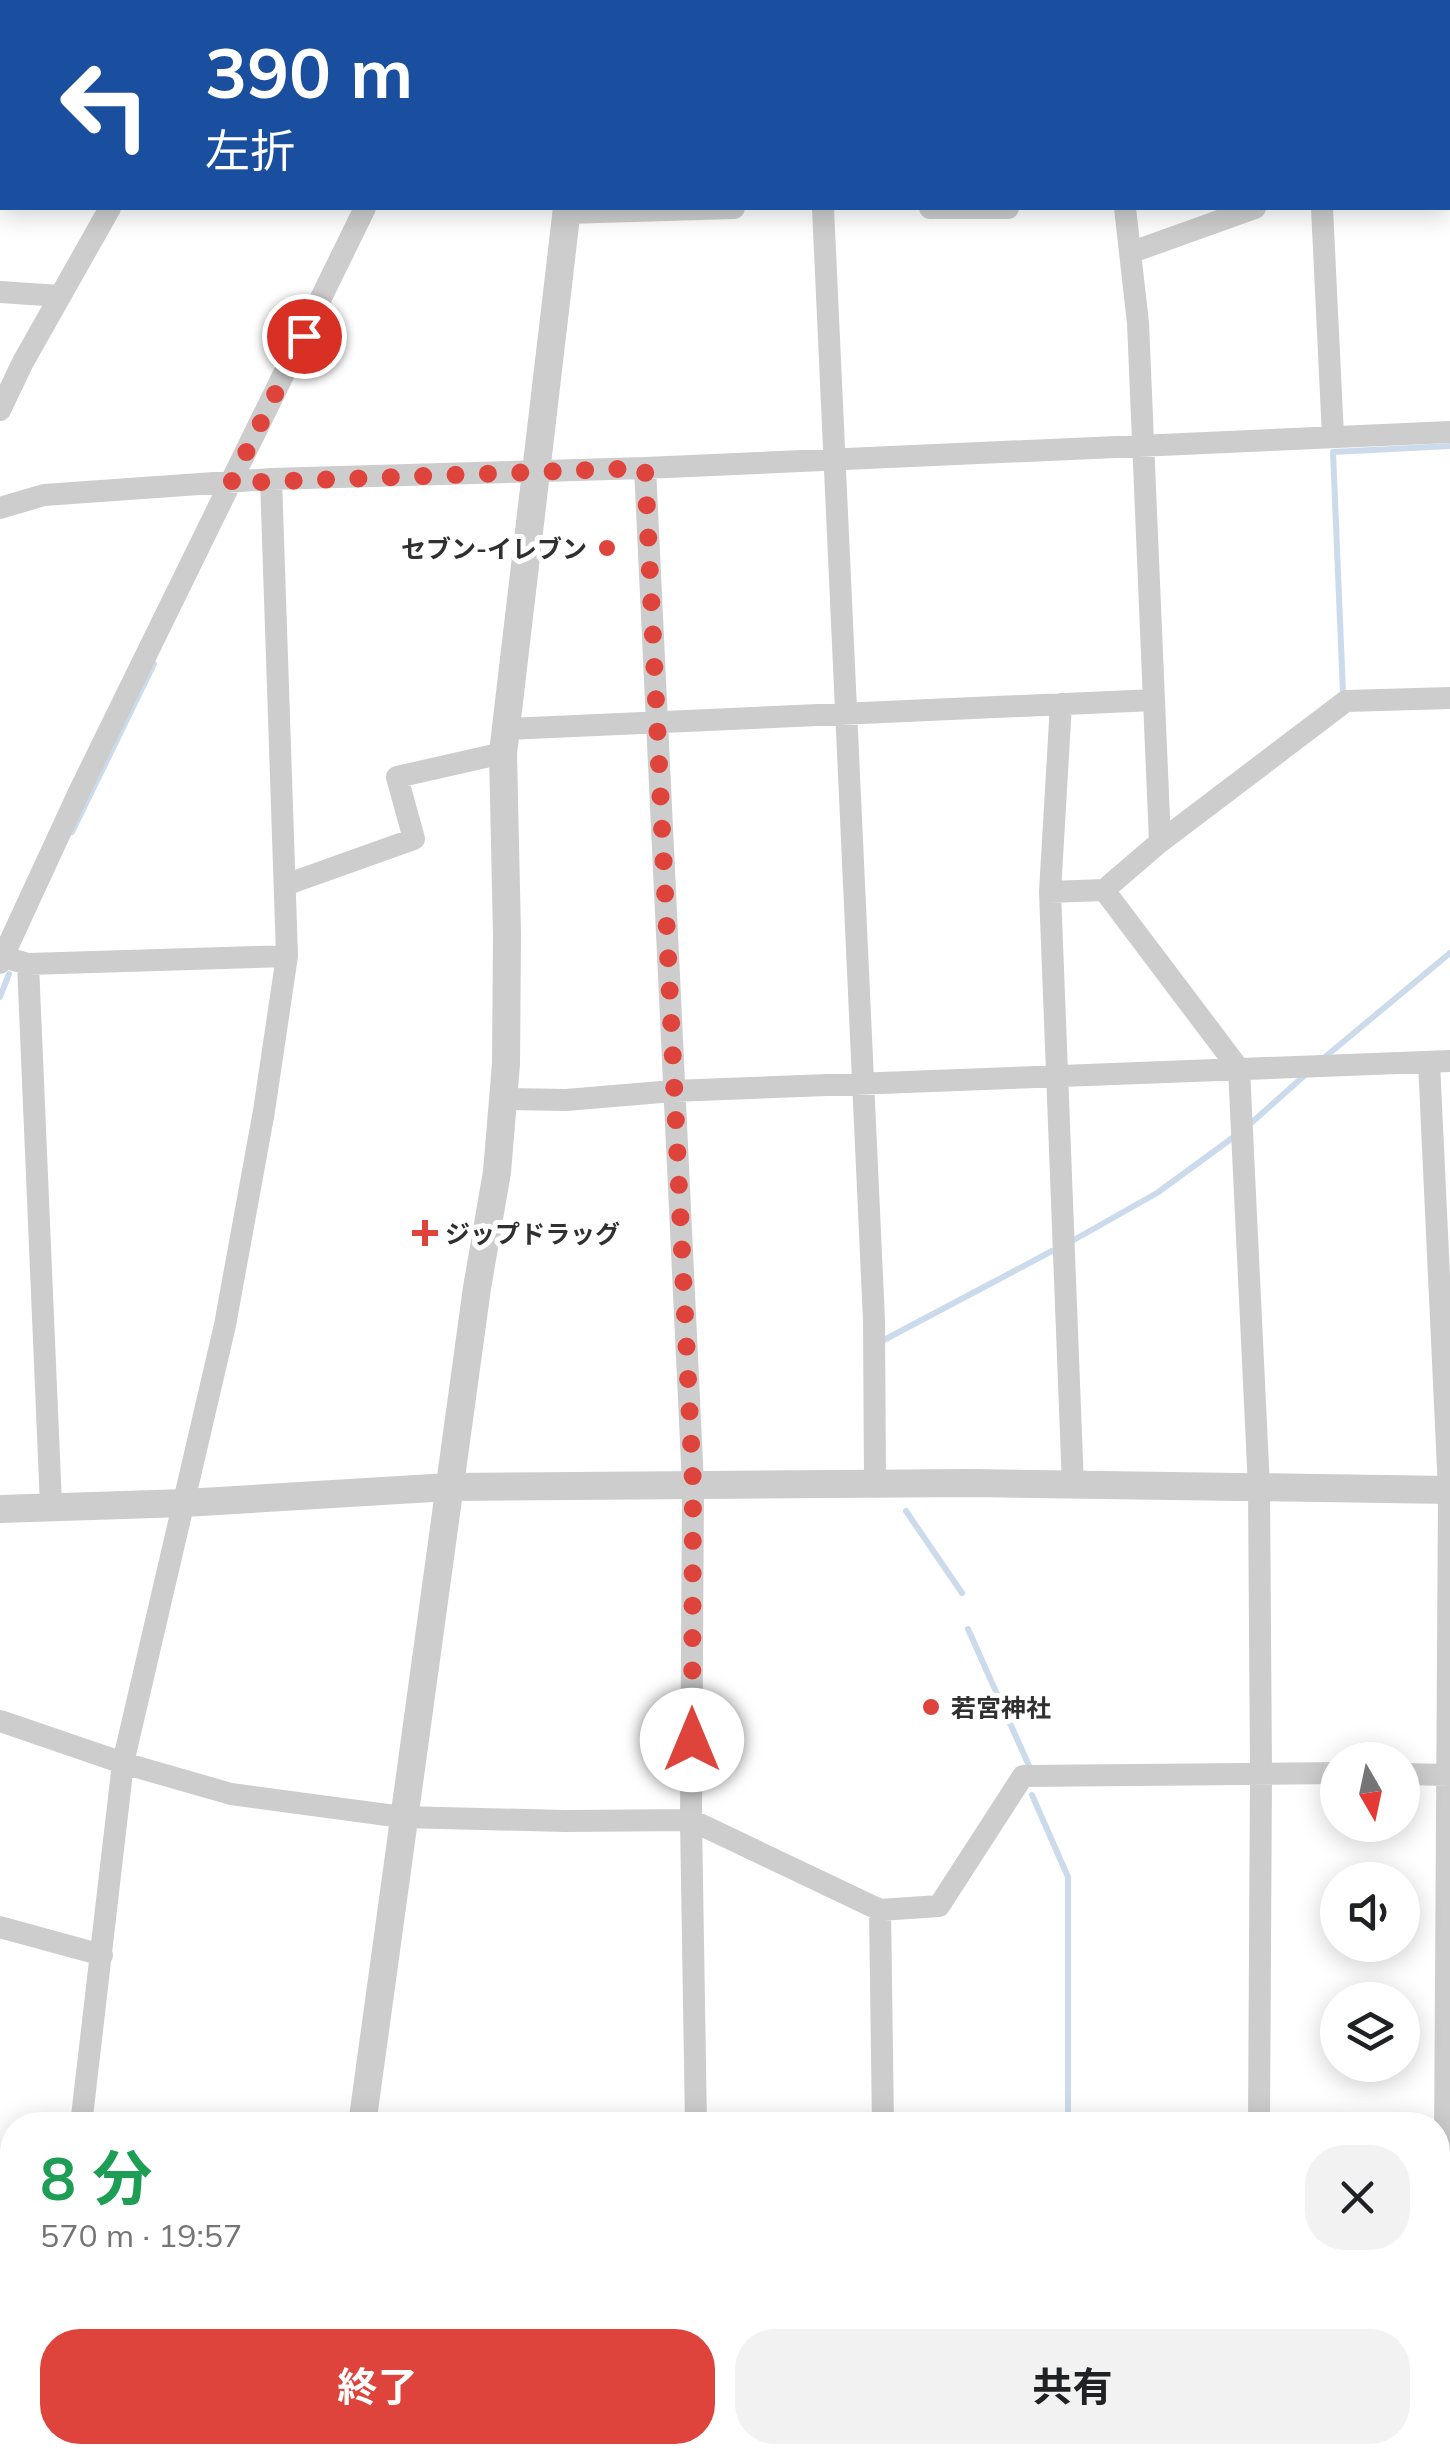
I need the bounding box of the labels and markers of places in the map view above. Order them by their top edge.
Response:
pin [262,294,347,379]
place label: セブン-イレブン [401,533,587,564]
marker: セブン-イレブン [596,537,618,559]
place label: ジップドラッグ [445,1218,620,1249]
marker: ジップドラッグ [414,1222,436,1244]
place label: 若宮神社 [951,1692,1051,1723]
marker: 若宮神社 [920,1696,942,1718]

